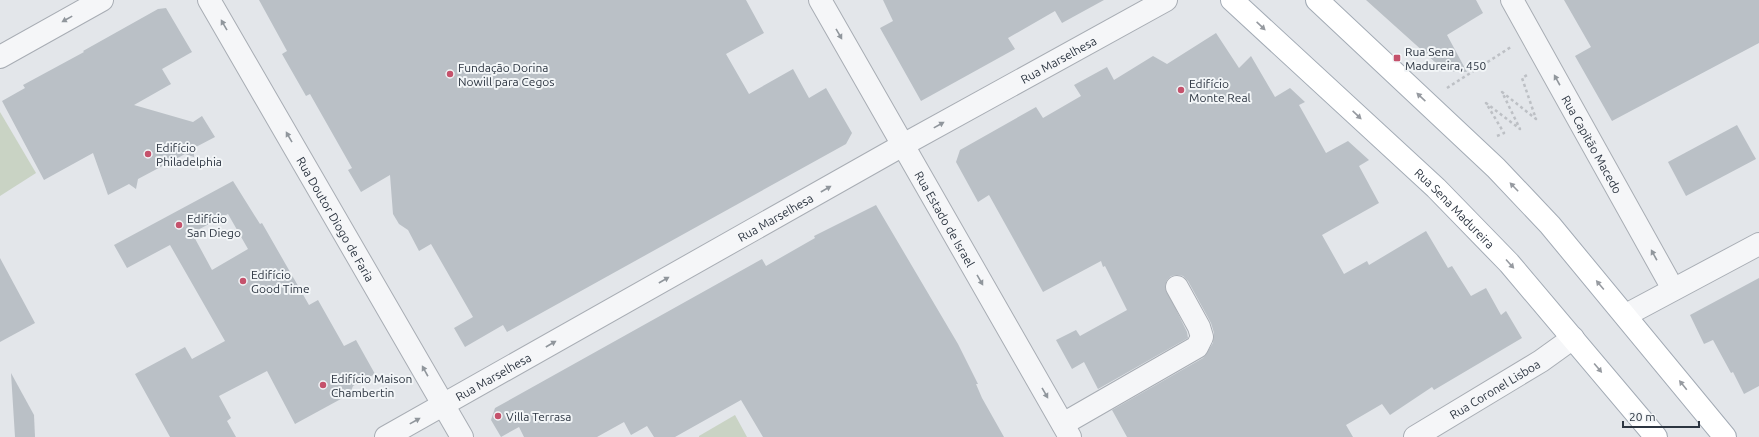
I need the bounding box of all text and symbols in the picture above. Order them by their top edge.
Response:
one-way arrow [62,16,73,22]
one-way arrow [220,19,227,31]
one-way arrow [1256,22,1266,31]
one-way arrow [836,28,842,40]
street label: Rua Marselhesa [1018,33,1098,85]
place label: Rua Sena Madureira, 450 [1405,45,1486,72]
marker: Rua Sena Madureira, 450 [1392,53,1402,63]
place label: Fundação Dorina Nowill para Cegos [458,61,555,88]
marker: Fundação Dorina Nowill para Cegos [445,69,455,79]
one-way arrow [1553,74,1560,86]
place label: Edifício Monte Real [1189,77,1251,104]
marker: Edifício Monte Real [1176,85,1186,95]
one-way arrow [1416,92,1426,102]
street label: Rua Capitão Macedo [1560,93,1625,195]
one-way arrow [1352,110,1362,119]
one-way arrow [934,122,945,129]
one-way arrow [286,131,293,143]
place label: Edifício Philadelphia [156,141,222,168]
marker: Edifício Philadelphia [143,149,153,159]
street label: Rua Doutor Diogo de Faria [295,154,377,284]
street label: Rua Sena Madureira [1412,166,1497,251]
street label: Rua Estado de Israel [913,169,978,269]
one-way arrow [1510,182,1519,192]
one-way arrow [820,185,832,192]
street label: Rua Marselhesa [735,191,815,244]
place label: Edifício San Diego [187,212,241,239]
marker: Edifício San Diego [174,220,184,230]
one-way arrow [1651,249,1658,261]
one-way arrow [1505,259,1514,269]
place label: Edifício Good Time [251,268,310,295]
one-way arrow [977,274,984,286]
marker: Edifício Good Time [238,276,248,286]
one-way arrow [658,277,670,284]
one-way arrow [1596,279,1605,290]
one-way arrow [545,341,557,348]
street label: Rua Marselhesa [453,350,533,403]
street label: Rua Coronel Lisboa [1447,357,1542,421]
one-way arrow [1594,363,1603,374]
one-way arrow [421,365,428,376]
place label: Edifício Maison Chambertin [331,372,412,399]
marker: Edifício Maison Chambertin [318,380,328,390]
one-way arrow [1678,380,1687,391]
one-way arrow [1041,387,1048,399]
scale bar [1623,403,1699,429]
place label: Villa Terrasa [506,410,572,423]
text: 20 m [1629,410,1656,423]
marker: Villa Terrasa [493,411,503,421]
one-way arrow [409,417,421,424]

